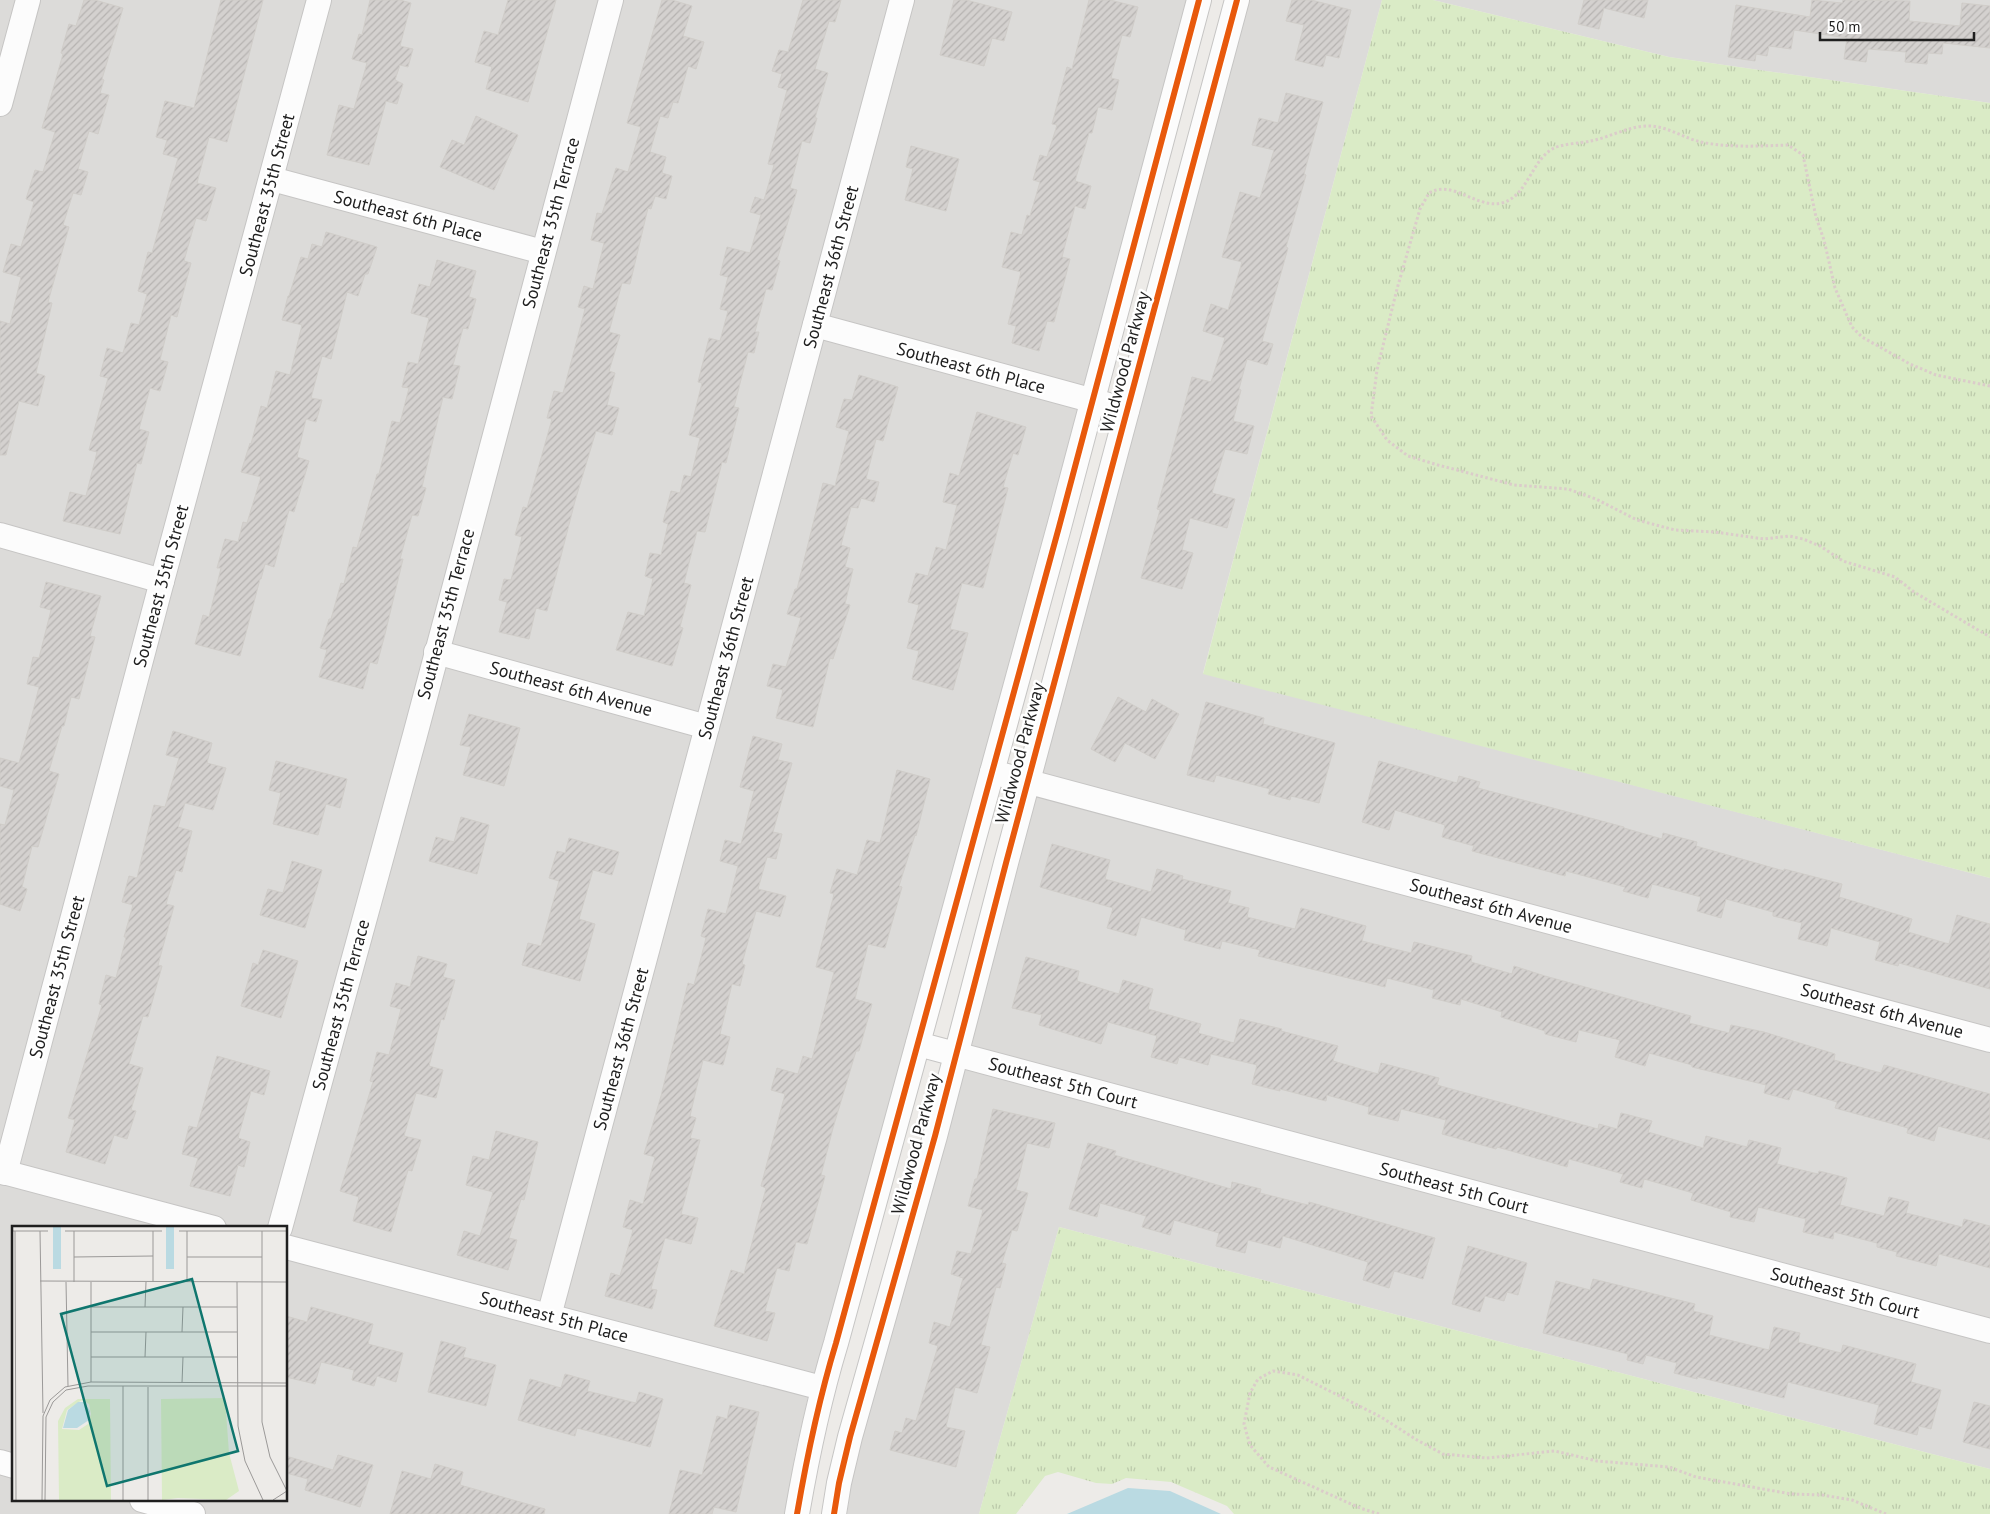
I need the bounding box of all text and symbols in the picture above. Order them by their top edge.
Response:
scale bar [1820,10,1974,42]
text: 50 m [1828,17,1861,36]
street label: Southeast 35th Street [234,111,299,279]
street label: Southeast 35th Terrace [517,135,584,311]
street label: Southeast 36th Street [798,183,863,351]
street label: Southeast 6th Place [331,185,485,246]
street label: Wildwood Parkway [1095,288,1155,435]
street label: Southeast 6th Place [894,337,1048,398]
street label: Southeast 35th Street [128,502,193,670]
street label: Southeast 35th Terrace [412,526,479,702]
street label: Southeast 36th Street [693,574,758,742]
street label: Southeast 6th Avenue [487,656,655,721]
street label: Wildwood Parkway [990,679,1050,826]
street label: Southeast 6th Avenue [1407,873,1575,938]
street label: Southeast 35th Street [24,893,89,1061]
street label: Southeast 35th Terrace [307,917,374,1093]
street label: Southeast 36th Street [588,965,653,1133]
street label: Southeast 6th Avenue [1798,978,1966,1043]
street label: Southeast 5th Court [986,1052,1140,1114]
street label: Wildwood Parkway [886,1070,946,1217]
street label: Southeast 5th Court [1377,1157,1531,1219]
inset map [12,1226,288,1502]
street label: Southeast 5th Court [1768,1262,1922,1324]
street label: Southeast 5th Place [477,1286,631,1347]

